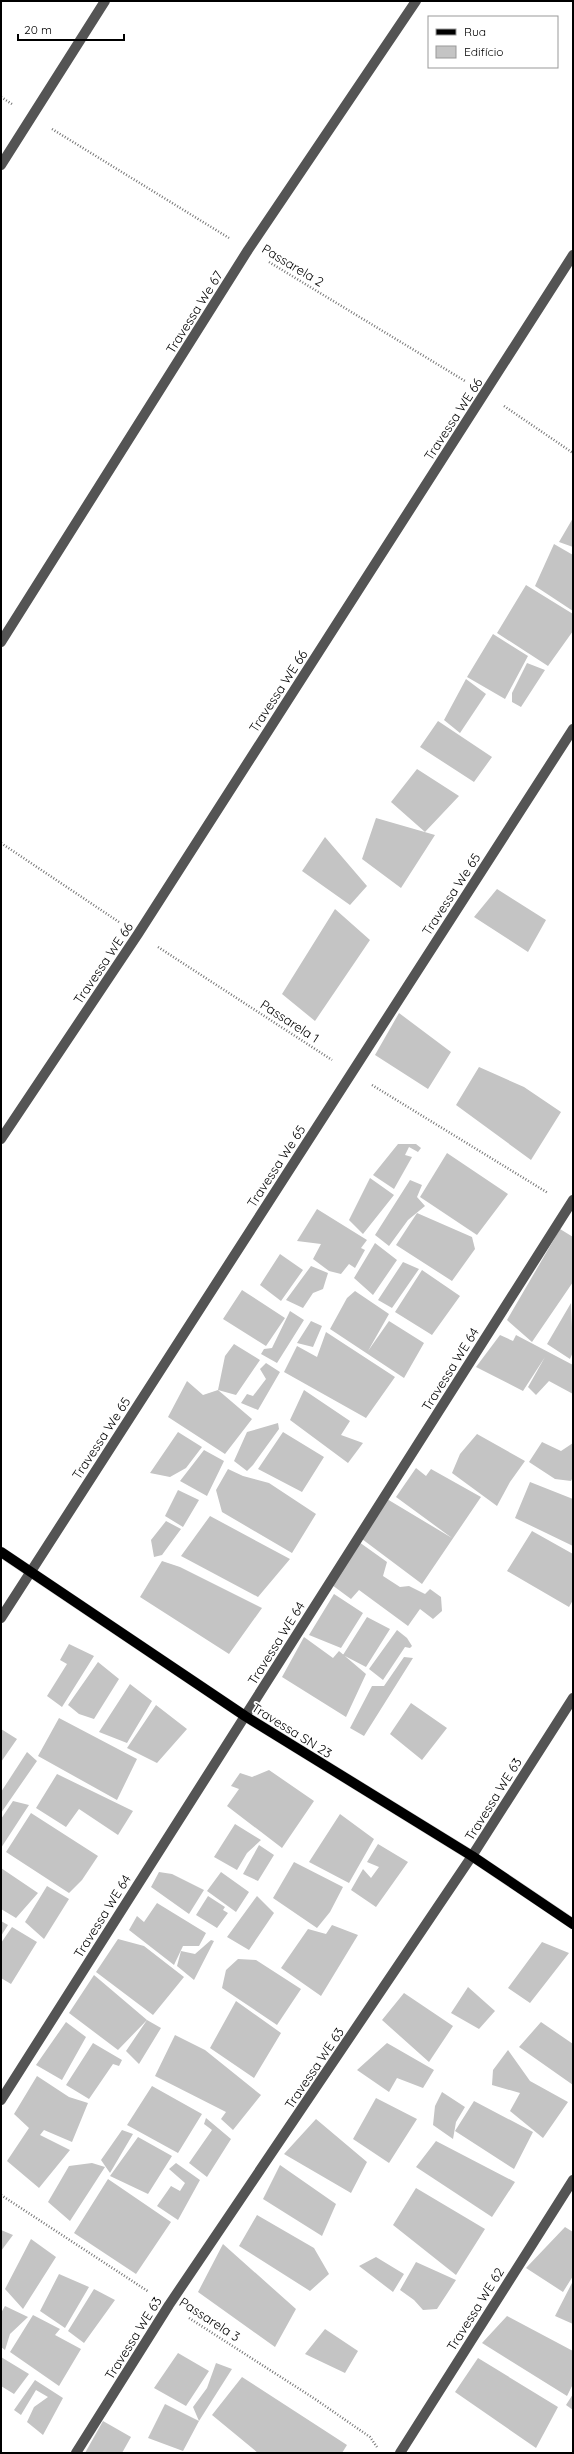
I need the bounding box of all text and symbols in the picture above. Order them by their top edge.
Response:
scale bar [18,16,124,42]
legend [428,16,558,68]
text: 20 m [24,22,52,37]
text: Rua [464,24,486,39]
text: Edifício [464,44,504,59]
street label: Passarela 2 [259,240,327,290]
street label: Travessa We 67 [162,267,226,356]
street label: Travessa WE 66 [420,375,486,463]
street label: Travessa WE 66 [245,647,311,735]
street label: Travessa We 65 [418,850,484,938]
street label: Travessa WE 66 [70,919,136,1007]
street label: Passarela 1 [258,996,322,1046]
street label: Travessa We 65 [243,1122,309,1210]
street label: Travessa WE 64 [418,1324,482,1414]
street label: Travessa We 65 [68,1394,134,1482]
street label: Travessa WE 64 [244,1598,308,1688]
street label: Travessa SN 23 [249,1699,335,1761]
street label: Travessa WE 63 [461,1754,525,1843]
street label: Travessa WE 64 [70,1871,134,1961]
street label: Travessa WE 63 [281,2024,347,2112]
street label: Travessa WE 62 [443,2264,507,2354]
street label: Travessa WE 63 [101,2293,165,2382]
street label: Passarela 3 [177,2293,243,2345]

